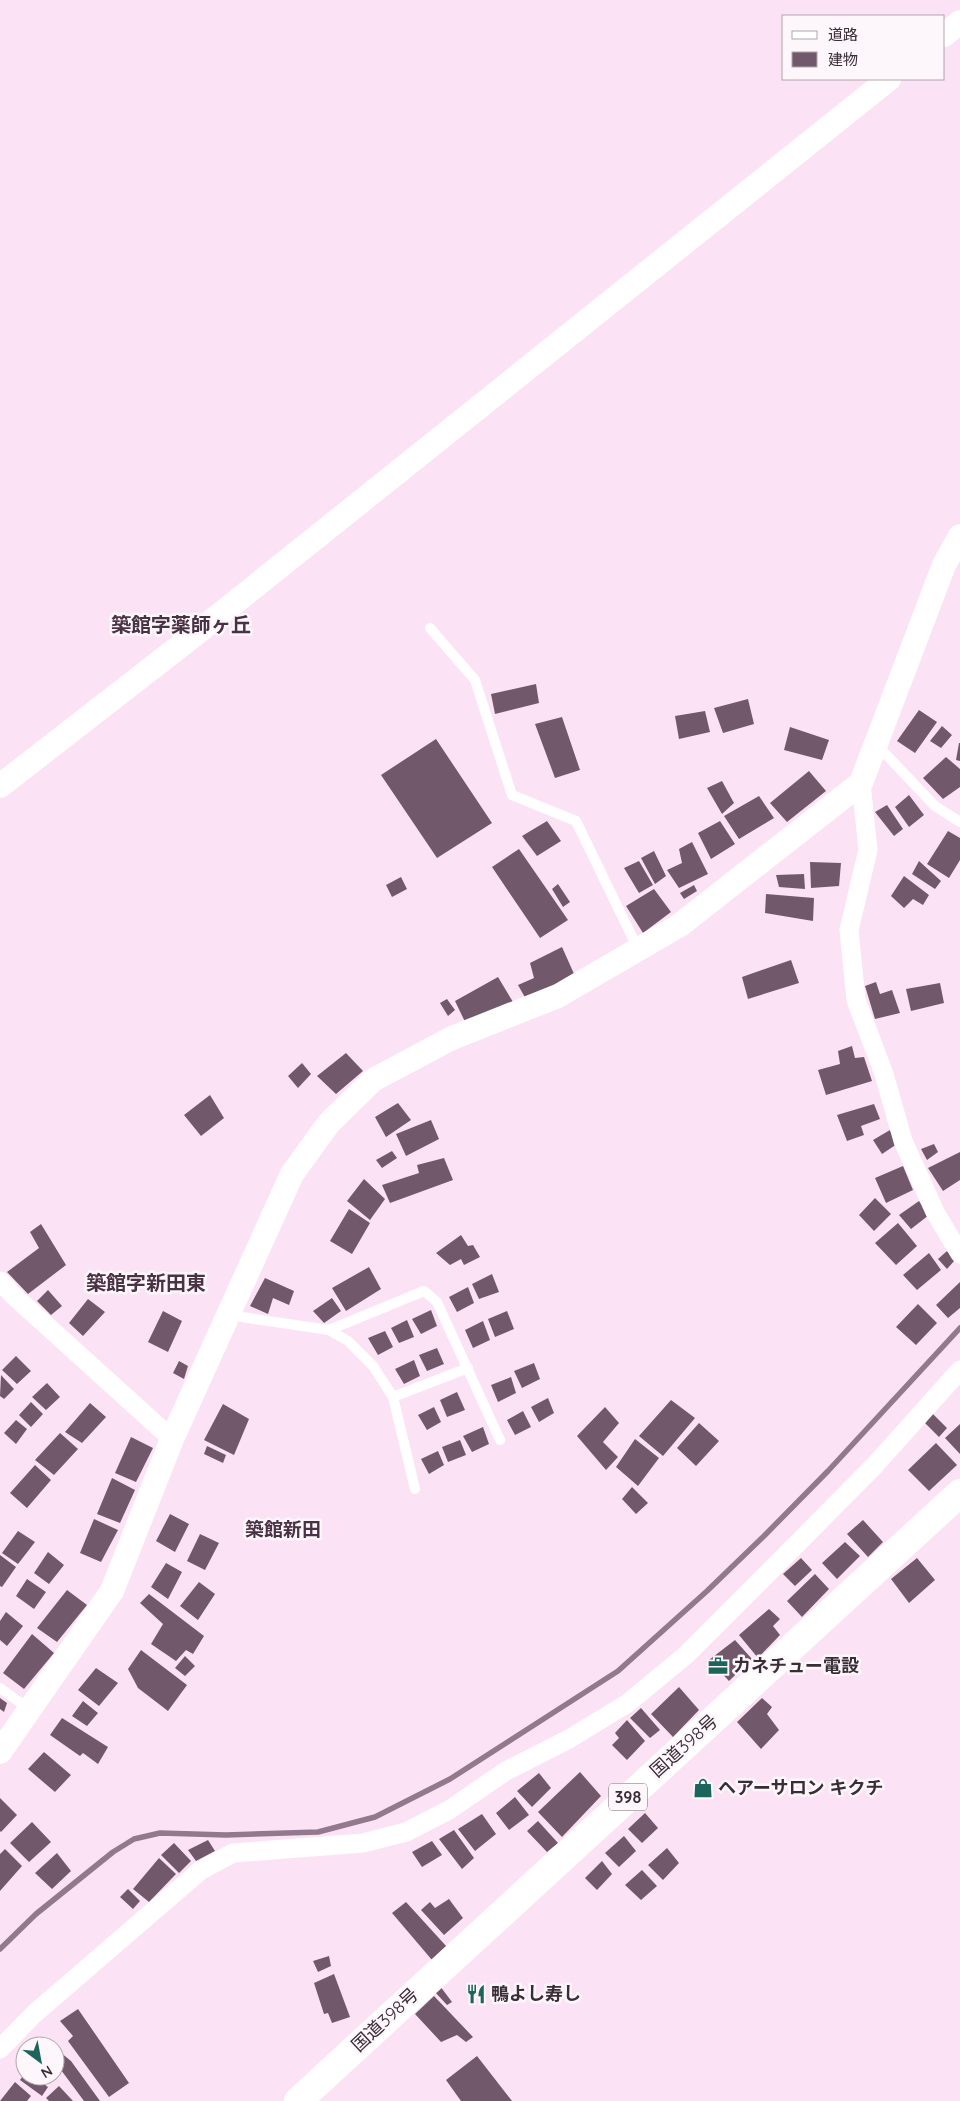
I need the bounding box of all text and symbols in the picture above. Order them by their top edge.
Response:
legend [782,15,945,80]
text: 道路 [828,25,858,44]
text: 建物 [828,50,858,69]
district label: 築館字薬師ヶ丘 [111,612,251,637]
district label: 築館字新田東 [86,1270,206,1295]
district label: 築館新田 [245,1517,321,1541]
place label: カネチュー電設 [733,1654,859,1677]
office icon: カネチュー電設 [707,1655,729,1677]
street label: 国道398号 [645,1709,722,1782]
place label: ヘアーサロン キクチ [718,1776,884,1799]
shop icon: ヘアーサロン キクチ [692,1777,714,1799]
road number: 398 [609,1784,647,1810]
place label: 鴨よし寿し [491,1982,581,2005]
street label: 国道398号 [346,1983,423,2056]
restaurant icon: 鴨よし寿し [465,1983,487,2005]
north arrow [15,2036,65,2086]
text: N [38,2062,56,2082]

